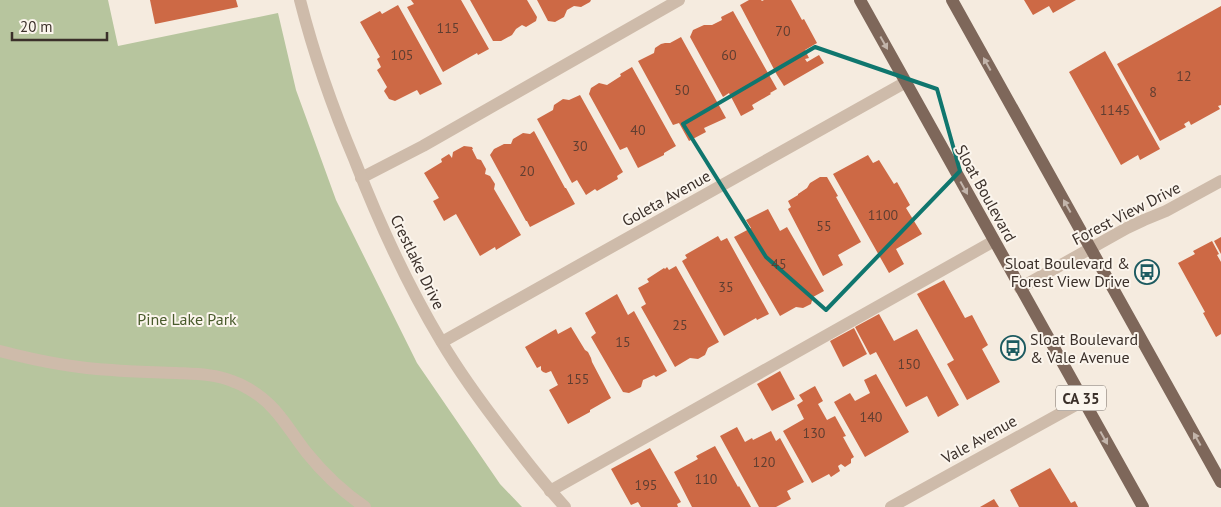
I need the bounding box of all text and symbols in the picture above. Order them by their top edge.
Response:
scale bar [12,10,108,42]
text: 20 m [20,17,53,36]
house number: 115 [437,19,459,37]
house number: 70 [775,22,791,40]
one-way arrow [879,36,888,49]
house number: 105 [391,46,413,64]
house number: 60 [721,46,737,64]
one-way arrow [983,57,992,71]
house number: 12 [1176,67,1192,85]
house number: 50 [674,81,690,99]
house number: 8 [1149,83,1157,101]
house number: 1145 [1100,101,1130,119]
house number: 40 [630,121,646,139]
house number: 30 [572,137,588,155]
street label: Sloat Boulevard [951,141,1021,245]
house number: 20 [519,162,535,180]
street label: Goleta Avenue [618,165,714,231]
street label: Forest View Drive [1068,177,1184,249]
one-way arrow [960,181,969,194]
one-way arrow [1063,198,1071,213]
house number: 1100 [868,206,899,224]
street label: Crestlake Drive [386,211,450,313]
house number: 55 [816,217,832,235]
place label: Sloat Boulevard & Forest View Drive [1005,253,1130,291]
house number: 45 [771,255,787,273]
bus stop icon: Sloat Boulevard & Forest View Drive [1134,259,1160,285]
house number: 35 [718,278,734,296]
park label: Pine Lake Park [137,309,237,329]
house number: 25 [672,316,688,334]
place label: Sloat Boulevard & Vale Avenue [1030,329,1138,367]
house number: 15 [615,333,631,351]
bus stop icon: Sloat Boulevard & Vale Avenue [1000,335,1026,361]
house number: 150 [898,355,921,373]
house number: 155 [567,370,589,388]
road number: CA 35 [1056,386,1106,410]
house number: 140 [860,408,883,426]
street label: Vale Avenue [937,410,1020,468]
house number: 130 [803,424,826,442]
one-way arrow [1100,430,1108,445]
one-way arrow [1193,433,1202,446]
house number: 120 [753,453,776,471]
house number: 110 [695,470,718,488]
house number: 195 [635,476,657,494]

